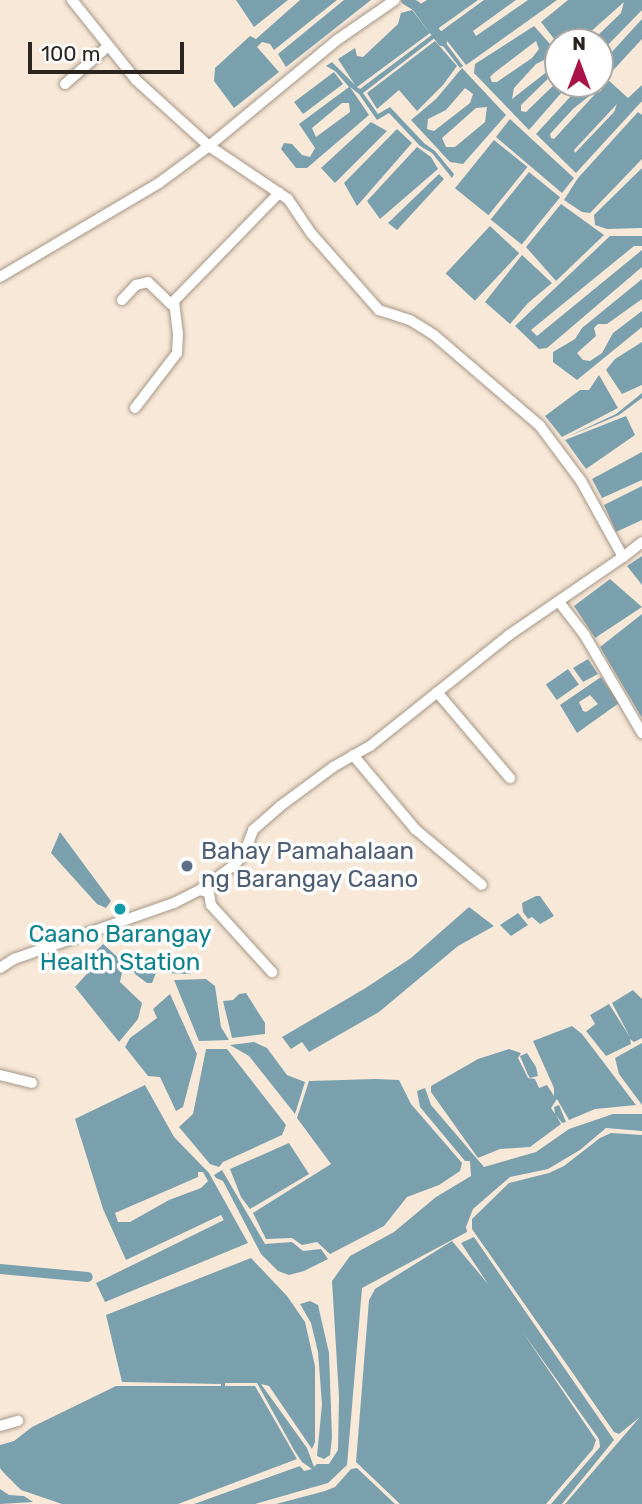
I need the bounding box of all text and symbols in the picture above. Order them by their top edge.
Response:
scale bar [32,28,187,72]
north arrow [544,28,614,98]
text: N [572,32,586,55]
text: 100 m [41,41,100,66]
place label: Bahay Pamahalaan ng Barangay Caano [201,838,419,894]
marker: Bahay Pamahalaan ng Barangay Caano [179,858,195,874]
marker: Caano Barangay Health Station [112,901,128,917]
place label: Caano Barangay Health Station [28,921,212,977]

